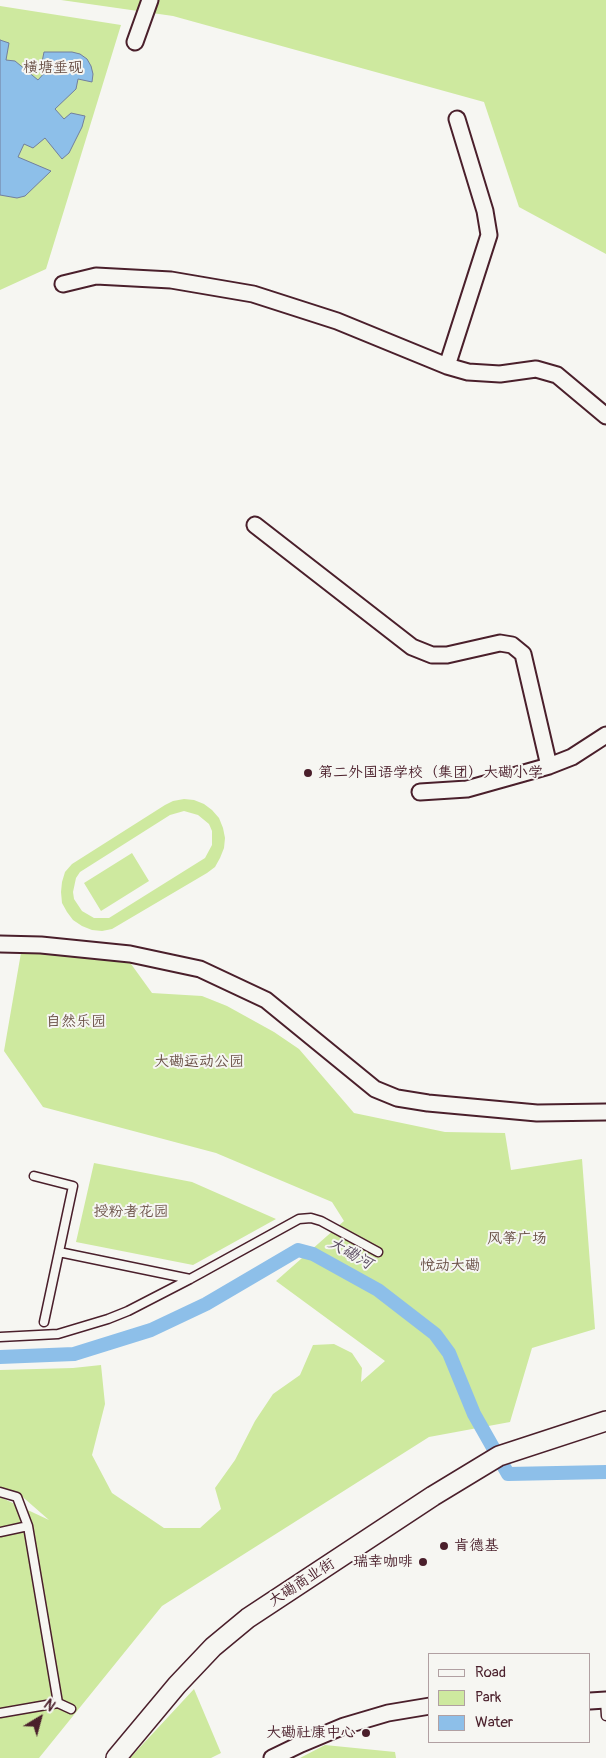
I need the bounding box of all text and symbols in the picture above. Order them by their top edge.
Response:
park label: 横塘垂砚 [23,59,83,77]
place label: 第二外国语学校（集团）大磡小学 [318,764,543,782]
marker: 第二外国语学校（集团）大磡小学 [302,767,314,779]
park label: 自然乐园 [46,1013,106,1031]
park label: 大磡运动公园 [154,1053,244,1071]
park label: 授粉者花园 [94,1203,168,1221]
park label: 风筝广场 [487,1230,547,1248]
water label: 大磡河 [324,1234,376,1274]
park label: 悦动大磡 [420,1257,480,1275]
place label: 肯德基 [454,1537,499,1555]
marker: 肯德基 [438,1540,450,1552]
place label: 瑞幸咖啡 [353,1553,413,1571]
street label: 大磡商业街 [266,1555,338,1611]
marker: 瑞幸咖啡 [417,1556,429,1568]
legend [428,1653,591,1743]
text: Road [475,1663,506,1682]
text: Park [475,1688,501,1707]
north arrow [15,1693,65,1743]
text: N [40,1696,58,1715]
text: Water [475,1713,513,1732]
place label: 大磡社康中心 [266,1724,356,1742]
marker: 大磡社康中心 [360,1727,372,1739]

